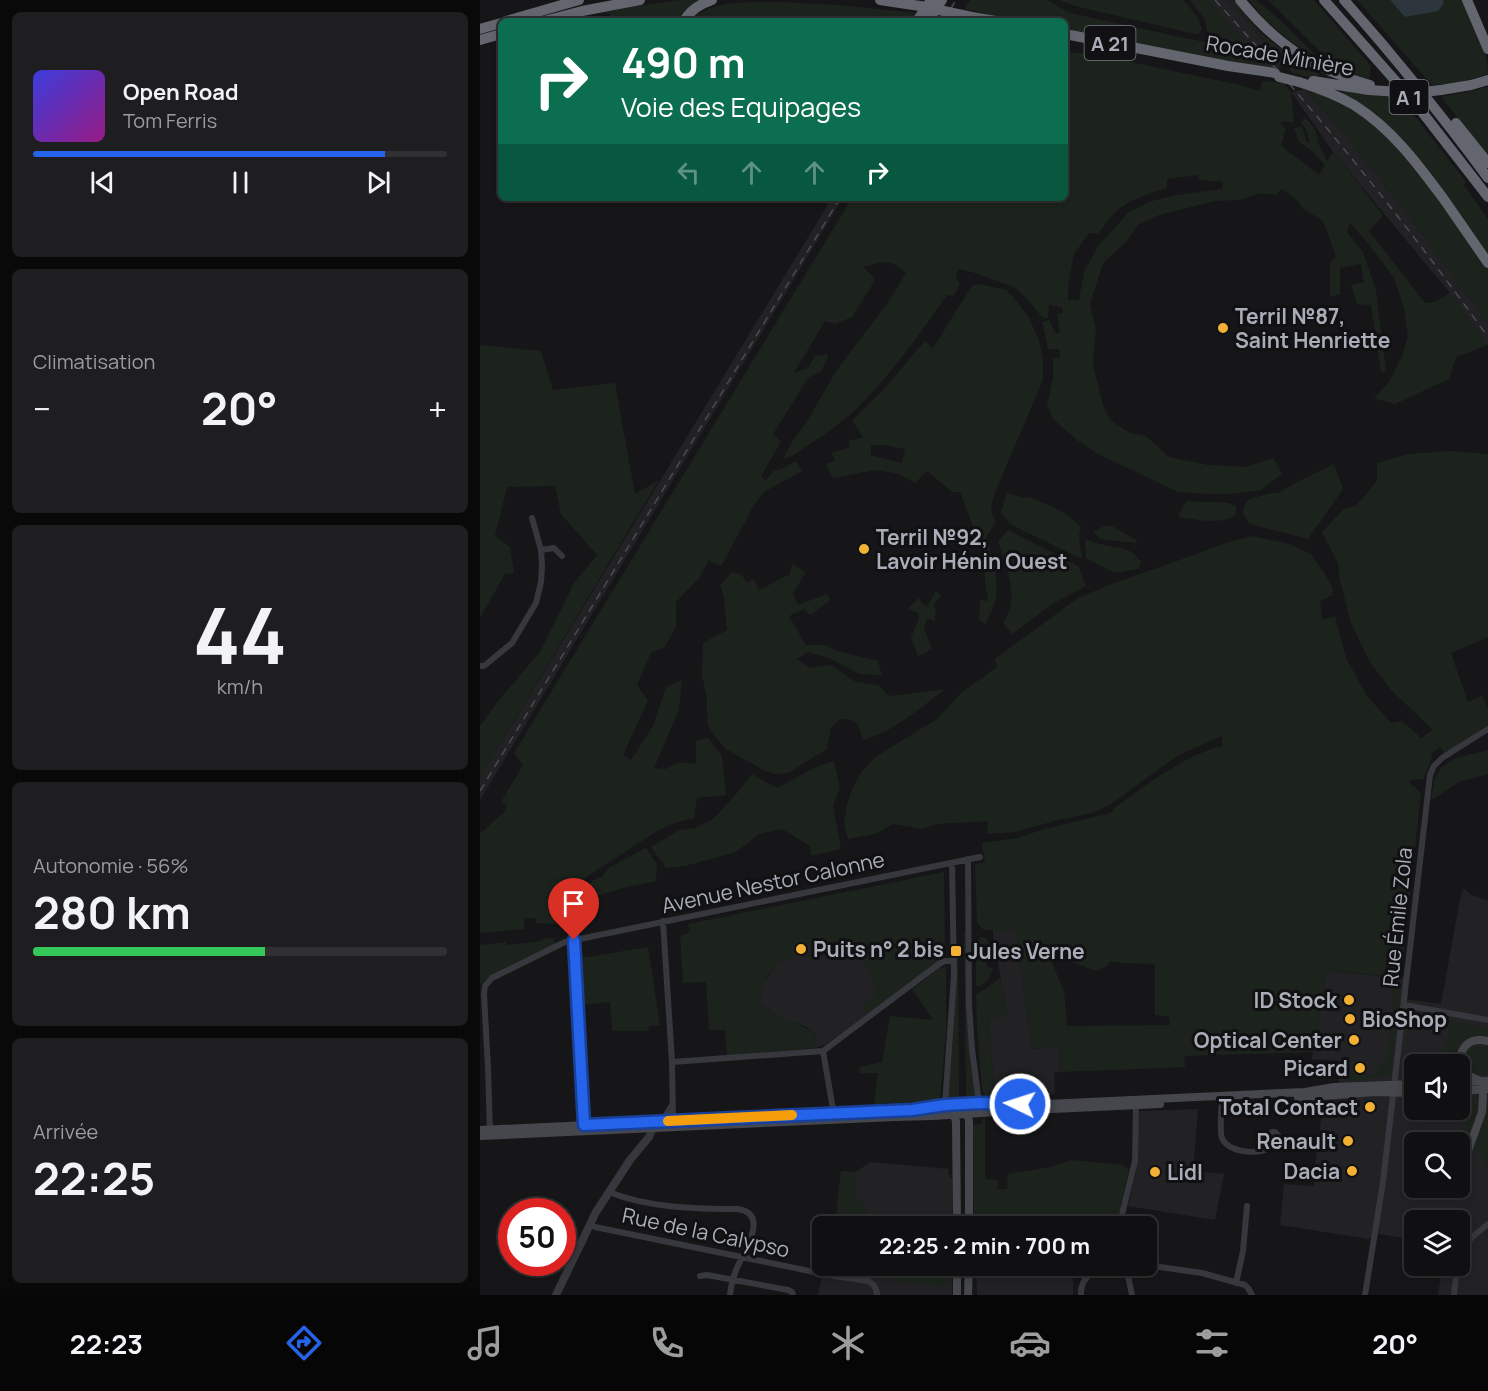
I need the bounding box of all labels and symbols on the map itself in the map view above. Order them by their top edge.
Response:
road number: A 21 [1084,26,1136,60]
street label: Rocade Minière [1204,28,1356,82]
road number: A 1 [1390,80,1428,114]
place label: Terril №87, Saint Henriette [1235,302,1390,354]
marker: Terril №87, Saint Henriette [1216,321,1230,335]
place label: Terril №92, Lavoir Hénin Ouest [876,523,1067,575]
marker: Terril №92, Lavoir Hénin Ouest [857,542,871,556]
street label: Avenue Nestor Calonne [659,845,887,919]
street label: Rue Émile Zola [1376,846,1418,988]
pin [548,878,599,940]
place label: Puits n° 2 bis [813,935,944,963]
place label: Jules Verne [968,937,1085,965]
marker: Puits n° 2 bis [794,942,808,956]
marker: Jules Verne [949,944,963,958]
place label: ID Stock [1254,986,1338,1014]
marker: ID Stock [1342,993,1356,1007]
place label: BioShop [1362,1005,1447,1033]
marker: BioShop [1343,1012,1357,1026]
place label: Optical Center [1194,1026,1342,1054]
marker: Optical Center [1347,1033,1361,1047]
place label: Picard [1284,1054,1348,1082]
marker: Picard [1353,1061,1367,1075]
position arrow [988,1072,1052,1136]
place label: Total Contact [1219,1093,1358,1121]
marker: Total Contact [1363,1100,1377,1114]
place label: Renault [1256,1127,1336,1155]
marker: Renault [1341,1134,1355,1148]
place label: Dacia [1283,1157,1340,1185]
place label: Lidl [1167,1158,1203,1186]
marker: Dacia [1345,1164,1359,1178]
marker: Lidl [1148,1165,1162,1179]
speed limit sign: 50 [498,1198,576,1276]
street label: Rue de la Calypso [620,1201,792,1263]

